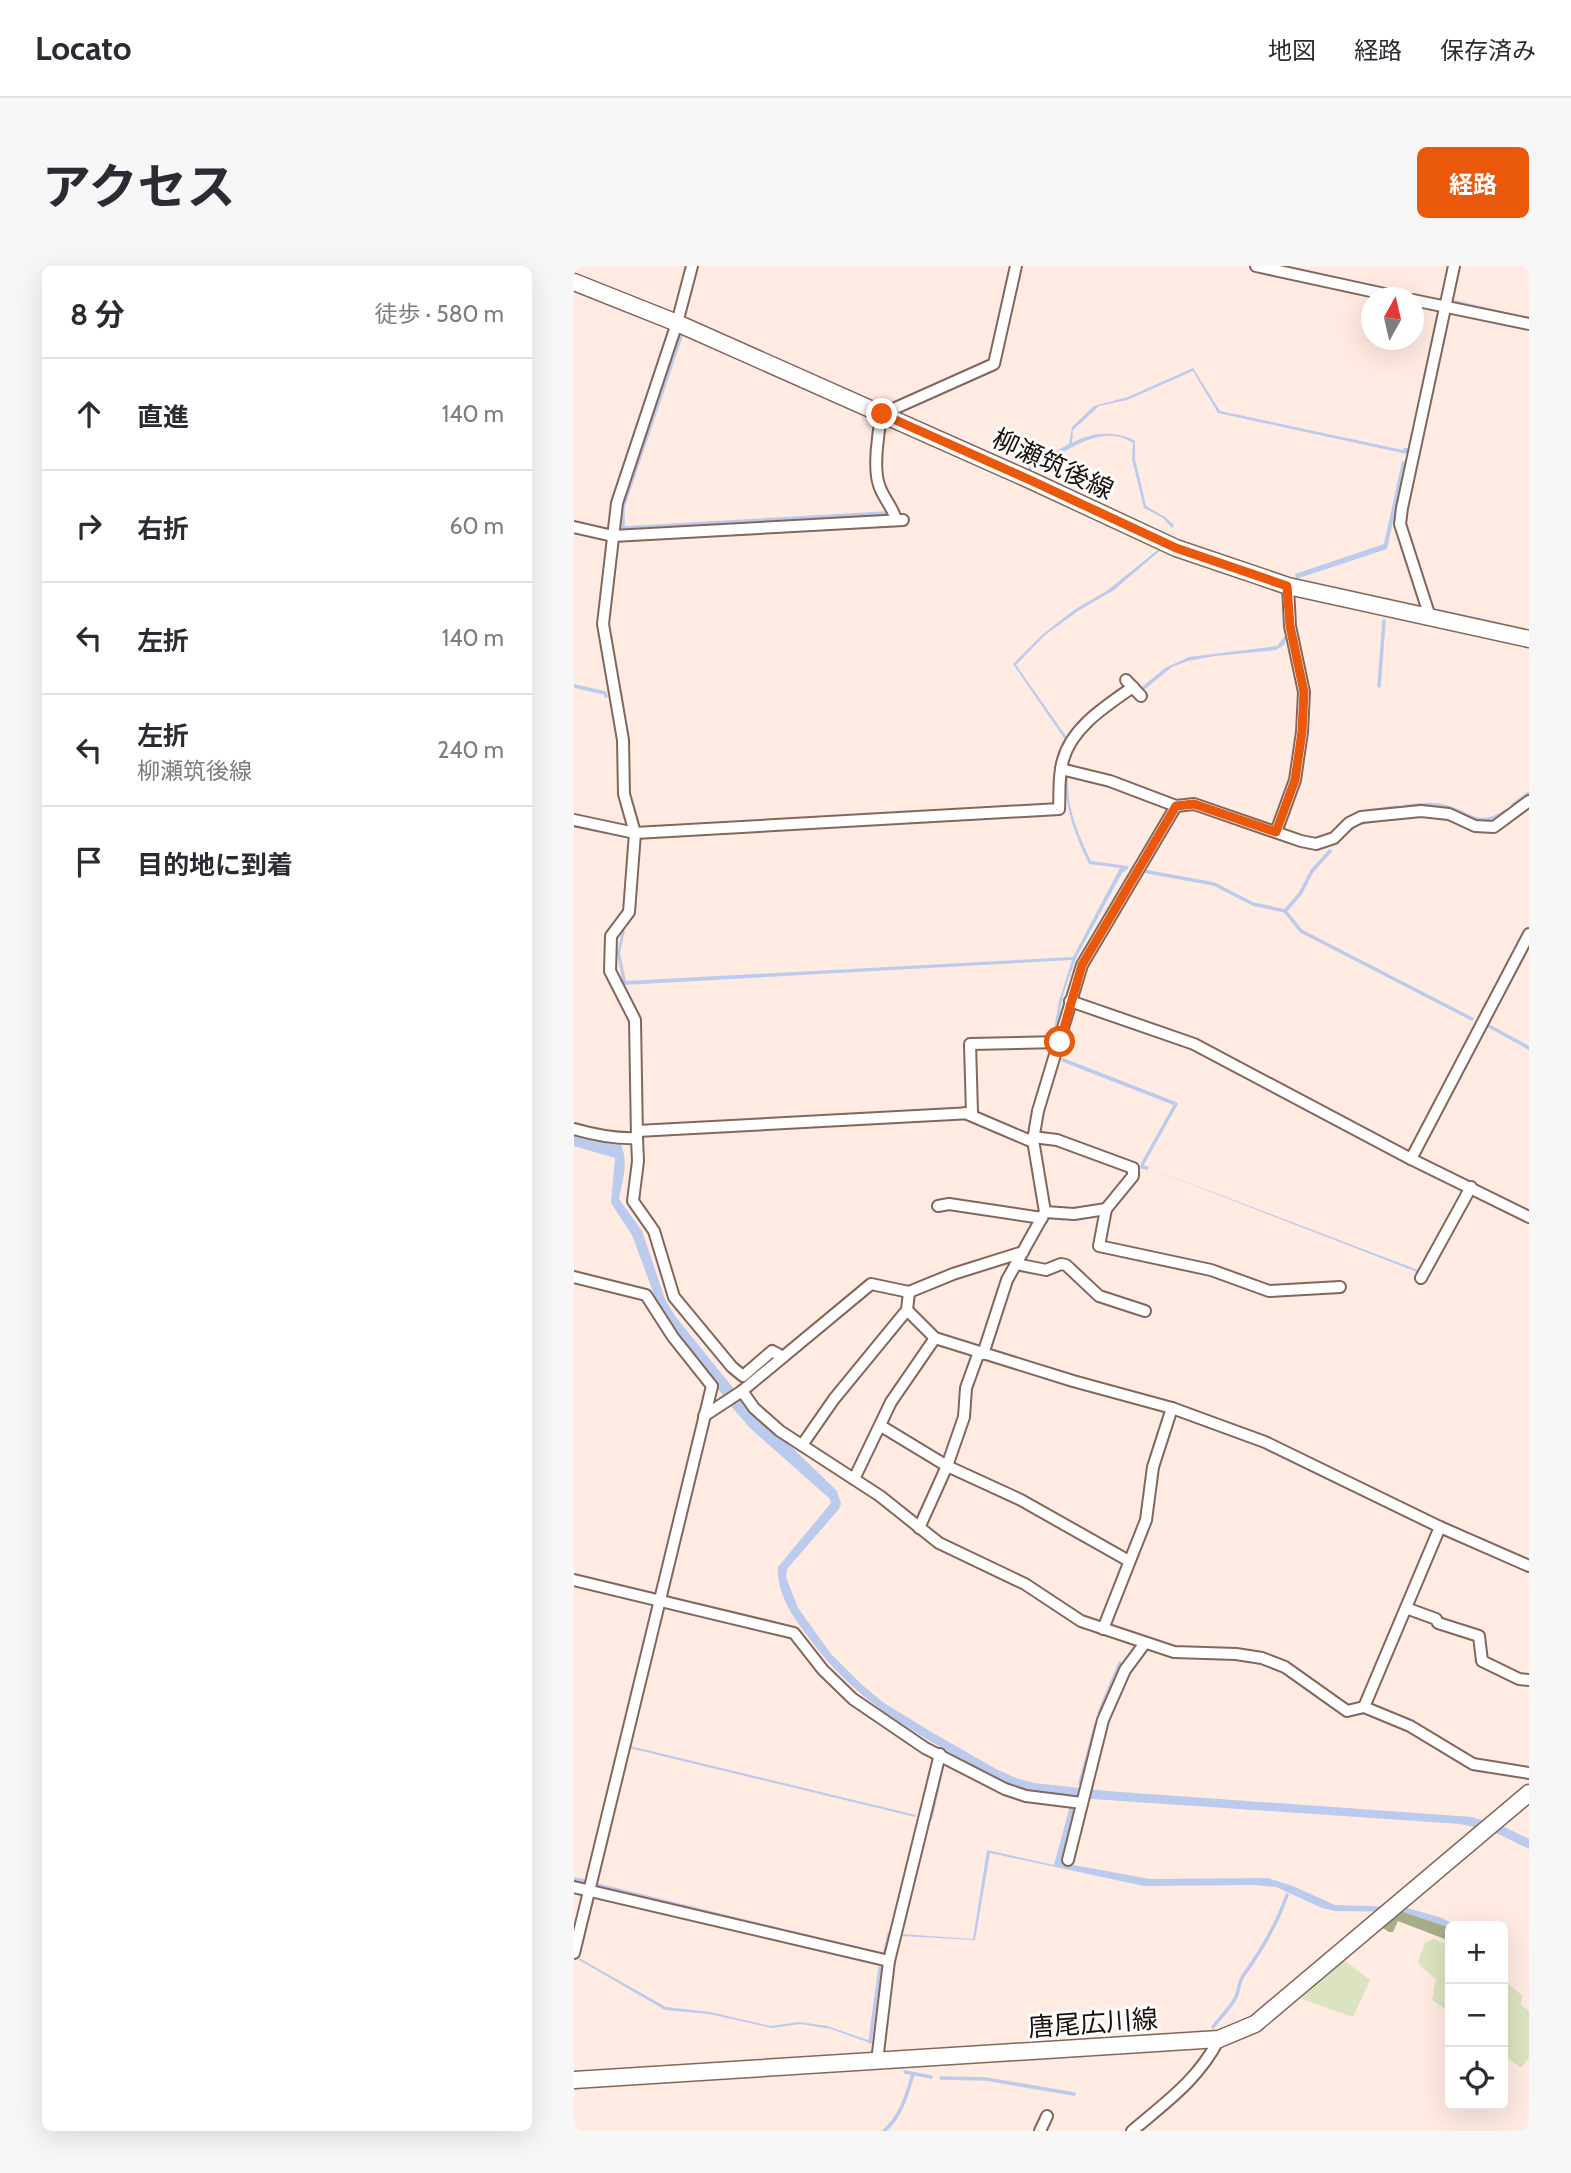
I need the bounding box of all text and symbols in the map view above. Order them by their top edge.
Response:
text: Locato [35,28,131,68]
text: 地図 [1268,36,1316,65]
text: 経路 [1354,36,1402,65]
text: 保存済み [1440,36,1536,65]
button: 経路 [1417,147,1529,218]
text: アクセス [42,157,236,216]
north arrow [1361,287,1424,350]
text: 8 分 [70,296,125,333]
text: 徒歩 · 580 m [374,300,504,328]
icon: ahead [70,395,108,433]
route end [866,398,897,429]
text: 140 m [442,400,504,428]
text: 直進 [137,401,189,433]
street label: 柳瀬筑後線 [987,422,1119,506]
icon: right [70,507,108,545]
text: 60 m [450,512,504,540]
text: 右折 [137,513,189,545]
icon: left [70,619,108,657]
text: 140 m [442,624,504,652]
text: 左折 [137,625,189,657]
text: 左折 [137,720,189,752]
icon: left [70,731,108,769]
text: 240 m [437,736,504,764]
text: 柳瀬筑後線 [137,757,252,785]
icon: arrive [70,843,108,881]
text: 目的地に到着 [137,849,293,881]
route start [1044,1026,1075,1057]
map controls [1445,1921,1508,2110]
button: + [1445,1921,1508,1984]
button: − [1445,1984,1508,2047]
street label: 唐尾広川線 [1027,2003,1159,2043]
button: locate [1445,2047,1508,2110]

